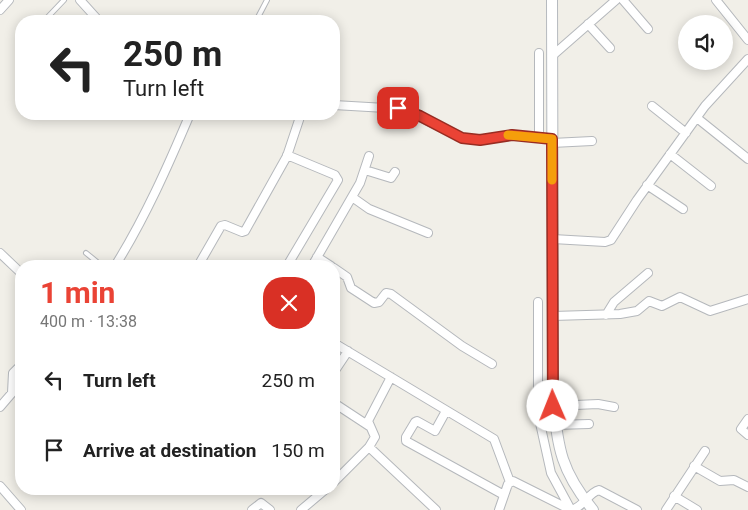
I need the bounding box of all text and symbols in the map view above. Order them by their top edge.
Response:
map controls [678,15,733,70]
button: sound [678,15,733,70]
text: 250 m [123,34,222,75]
icon: left [40,35,105,100]
text: Turn left [123,76,204,101]
pin [377,87,419,129]
icon: arrive [384,94,412,122]
text: 1 min [40,275,115,310]
button: close [263,277,315,329]
text: 400 m · 13:38 [40,312,137,331]
icon: left [40,366,68,394]
text: Turn left [83,369,156,392]
text: 250 m [262,369,315,392]
position arrow [526,379,578,431]
icon: arrive [40,436,68,464]
text: Arrive at destination [83,439,256,462]
text: 150 m [271,439,325,462]

